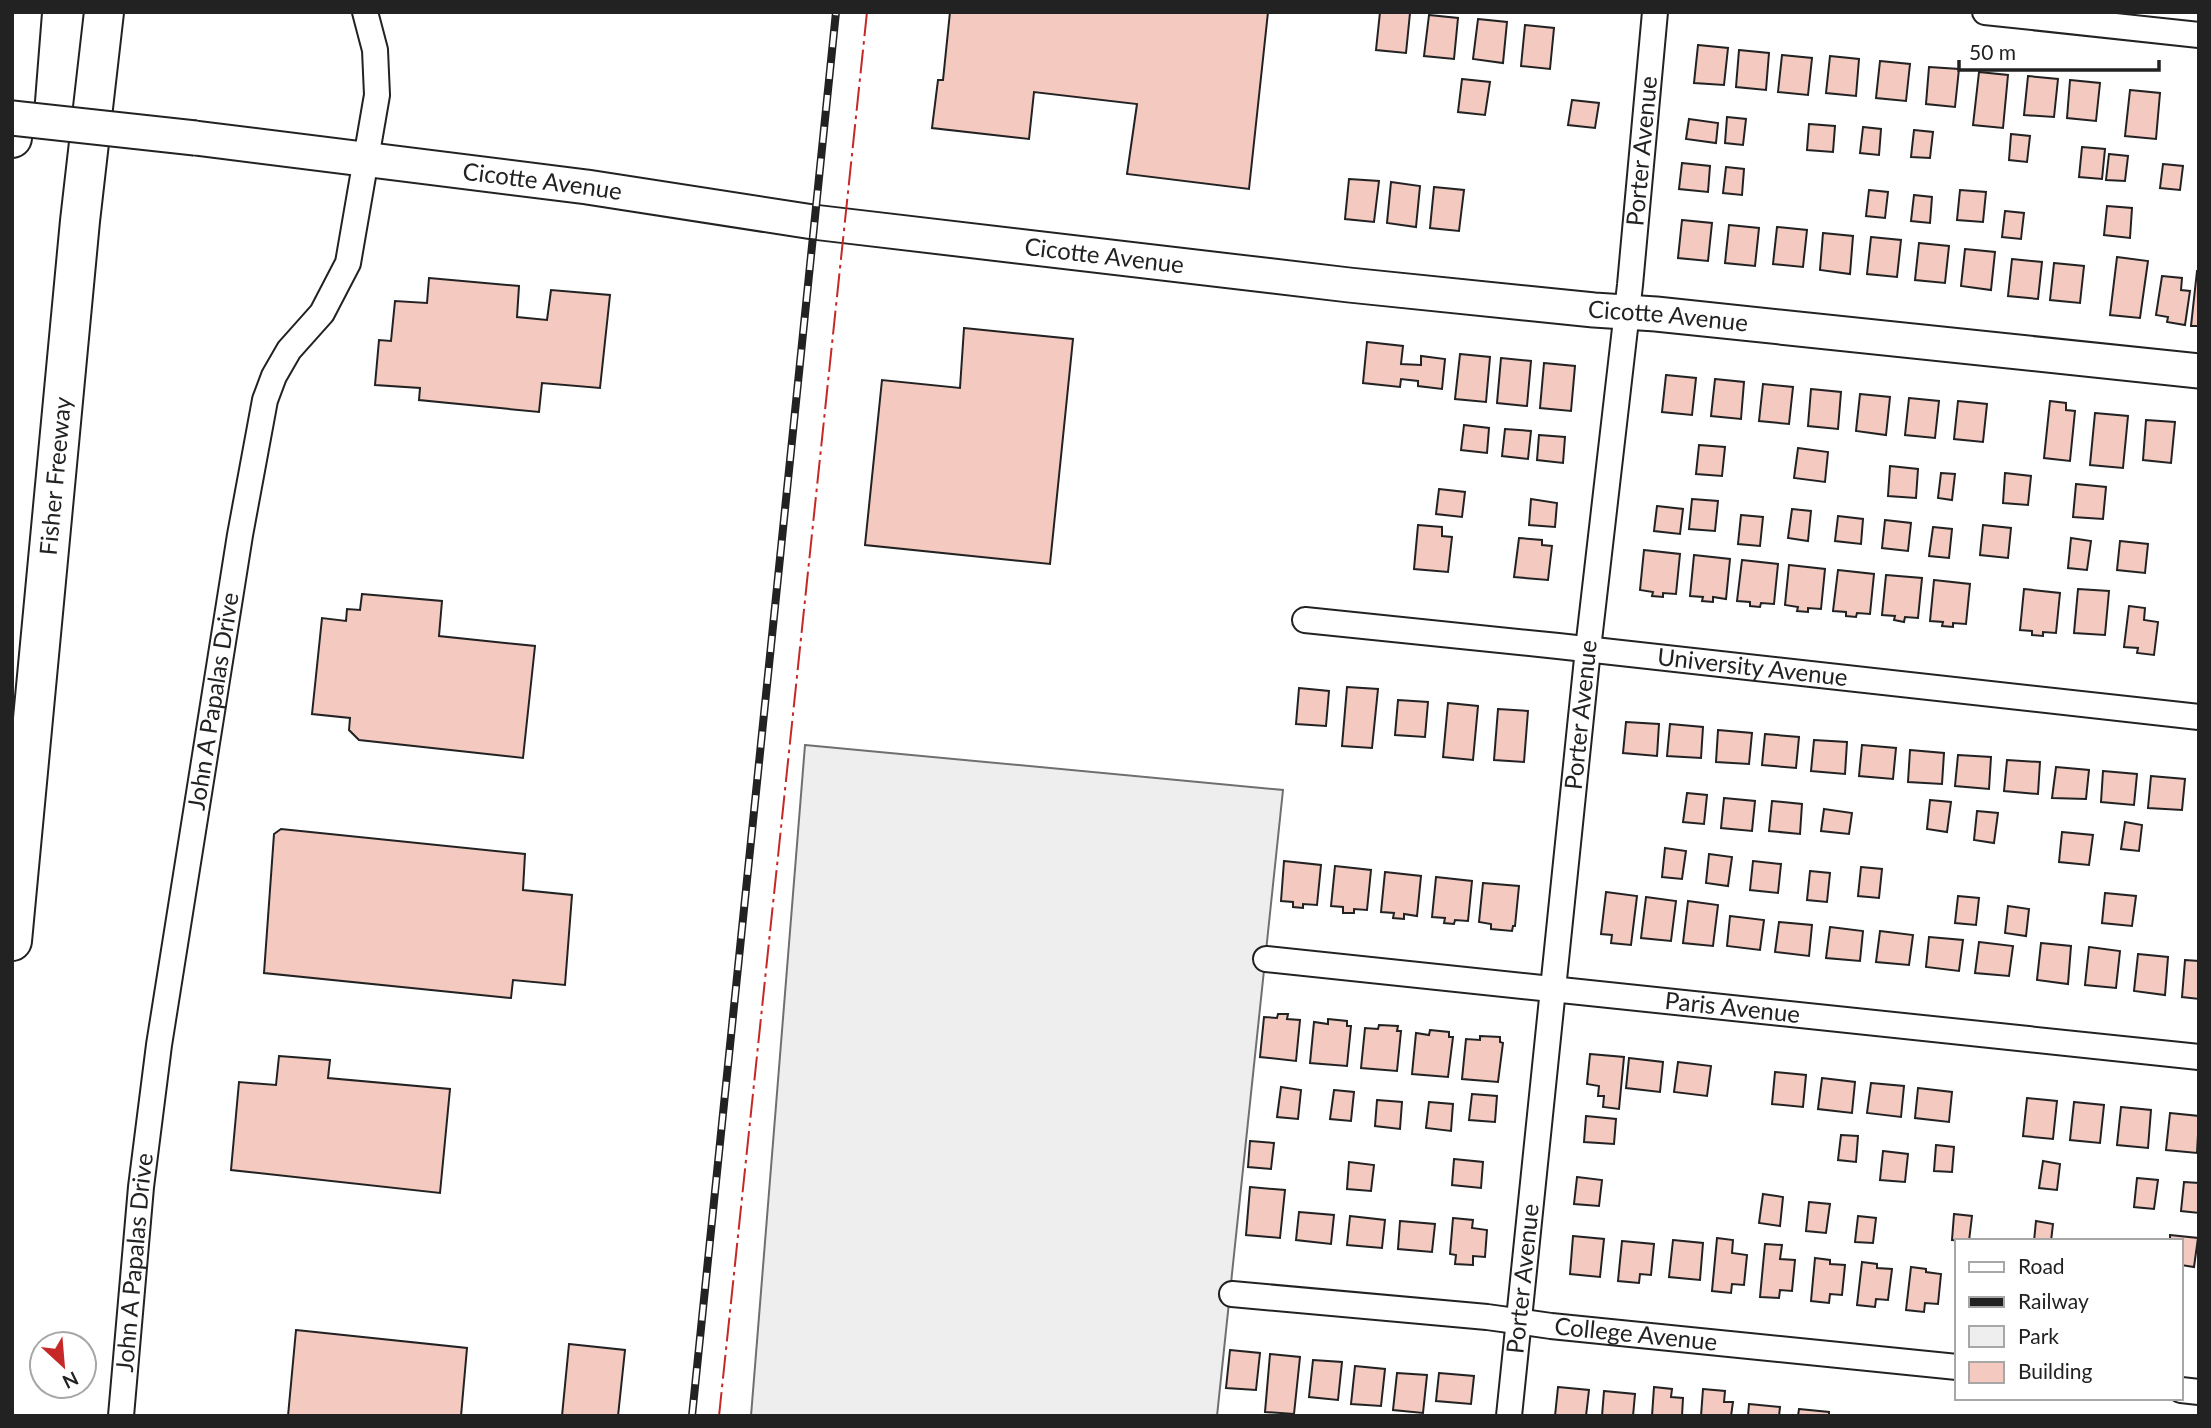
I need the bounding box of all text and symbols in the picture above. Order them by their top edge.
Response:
scale bar [1959,28,2158,72]
text: 50 m [1969,39,2016,64]
street label: Porter Avenue [1619,75,1662,227]
street label: Cicotte Avenue [461,156,624,205]
street label: Cicotte Avenue [1023,231,1186,279]
street label: Cicotte Avenue [1587,294,1750,337]
street label: Fisher Freeway [33,395,76,556]
street label: John A Papalas Drive [181,590,244,812]
street label: Porter Avenue [1558,638,1602,791]
street label: University Avenue [1656,641,1849,691]
street label: Paris Avenue [1664,985,1802,1028]
street label: John A Papalas Drive [109,1151,158,1373]
street label: Porter Avenue [1500,1202,1544,1355]
legend [1955,1239,2183,1400]
text: Road [2018,1253,2065,1278]
text: Railway [2018,1288,2089,1313]
street label: College Avenue [1553,1310,1719,1356]
text: Park [2018,1323,2059,1348]
north arrow [28,1330,98,1400]
text: Building [2018,1358,2093,1383]
text: N [59,1367,82,1394]

